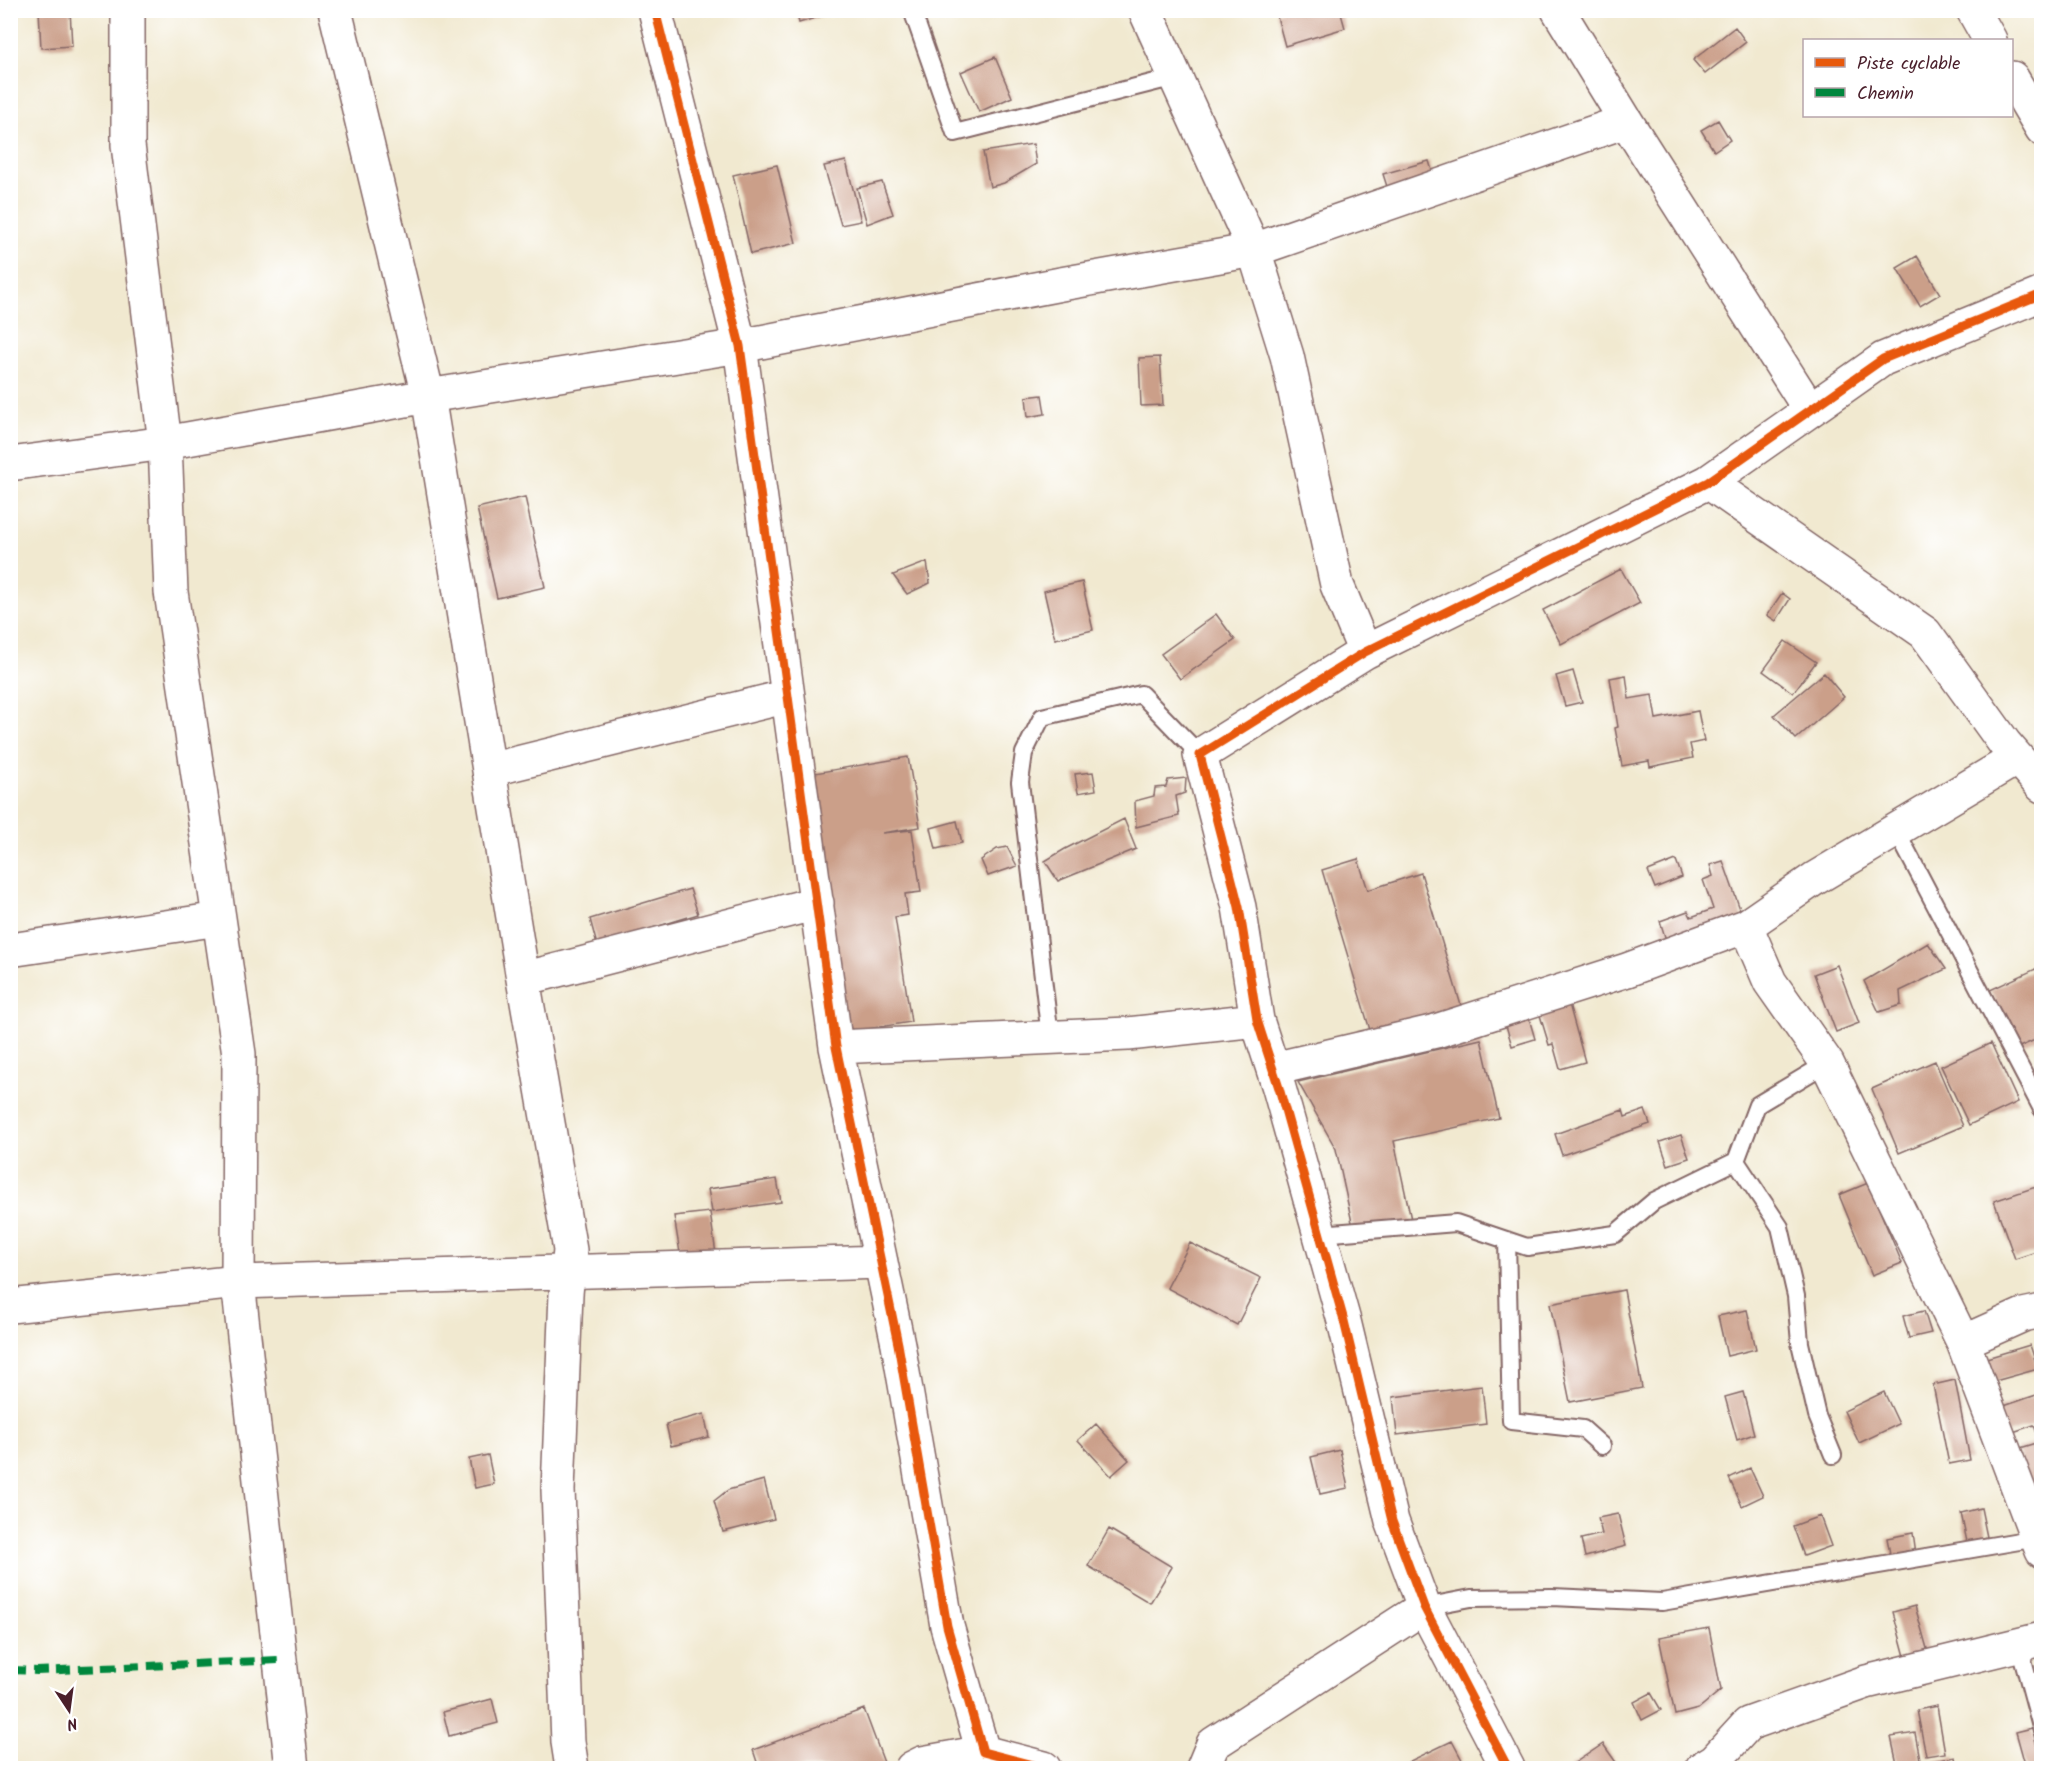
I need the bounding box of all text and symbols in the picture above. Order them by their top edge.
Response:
legend [1803,39,2013,117]
text: Piste cyclable [1857,50,1960,79]
text: Chemin [1857,80,1914,109]
north arrow [39,1680,99,1740]
text: N [64,1710,80,1736]

